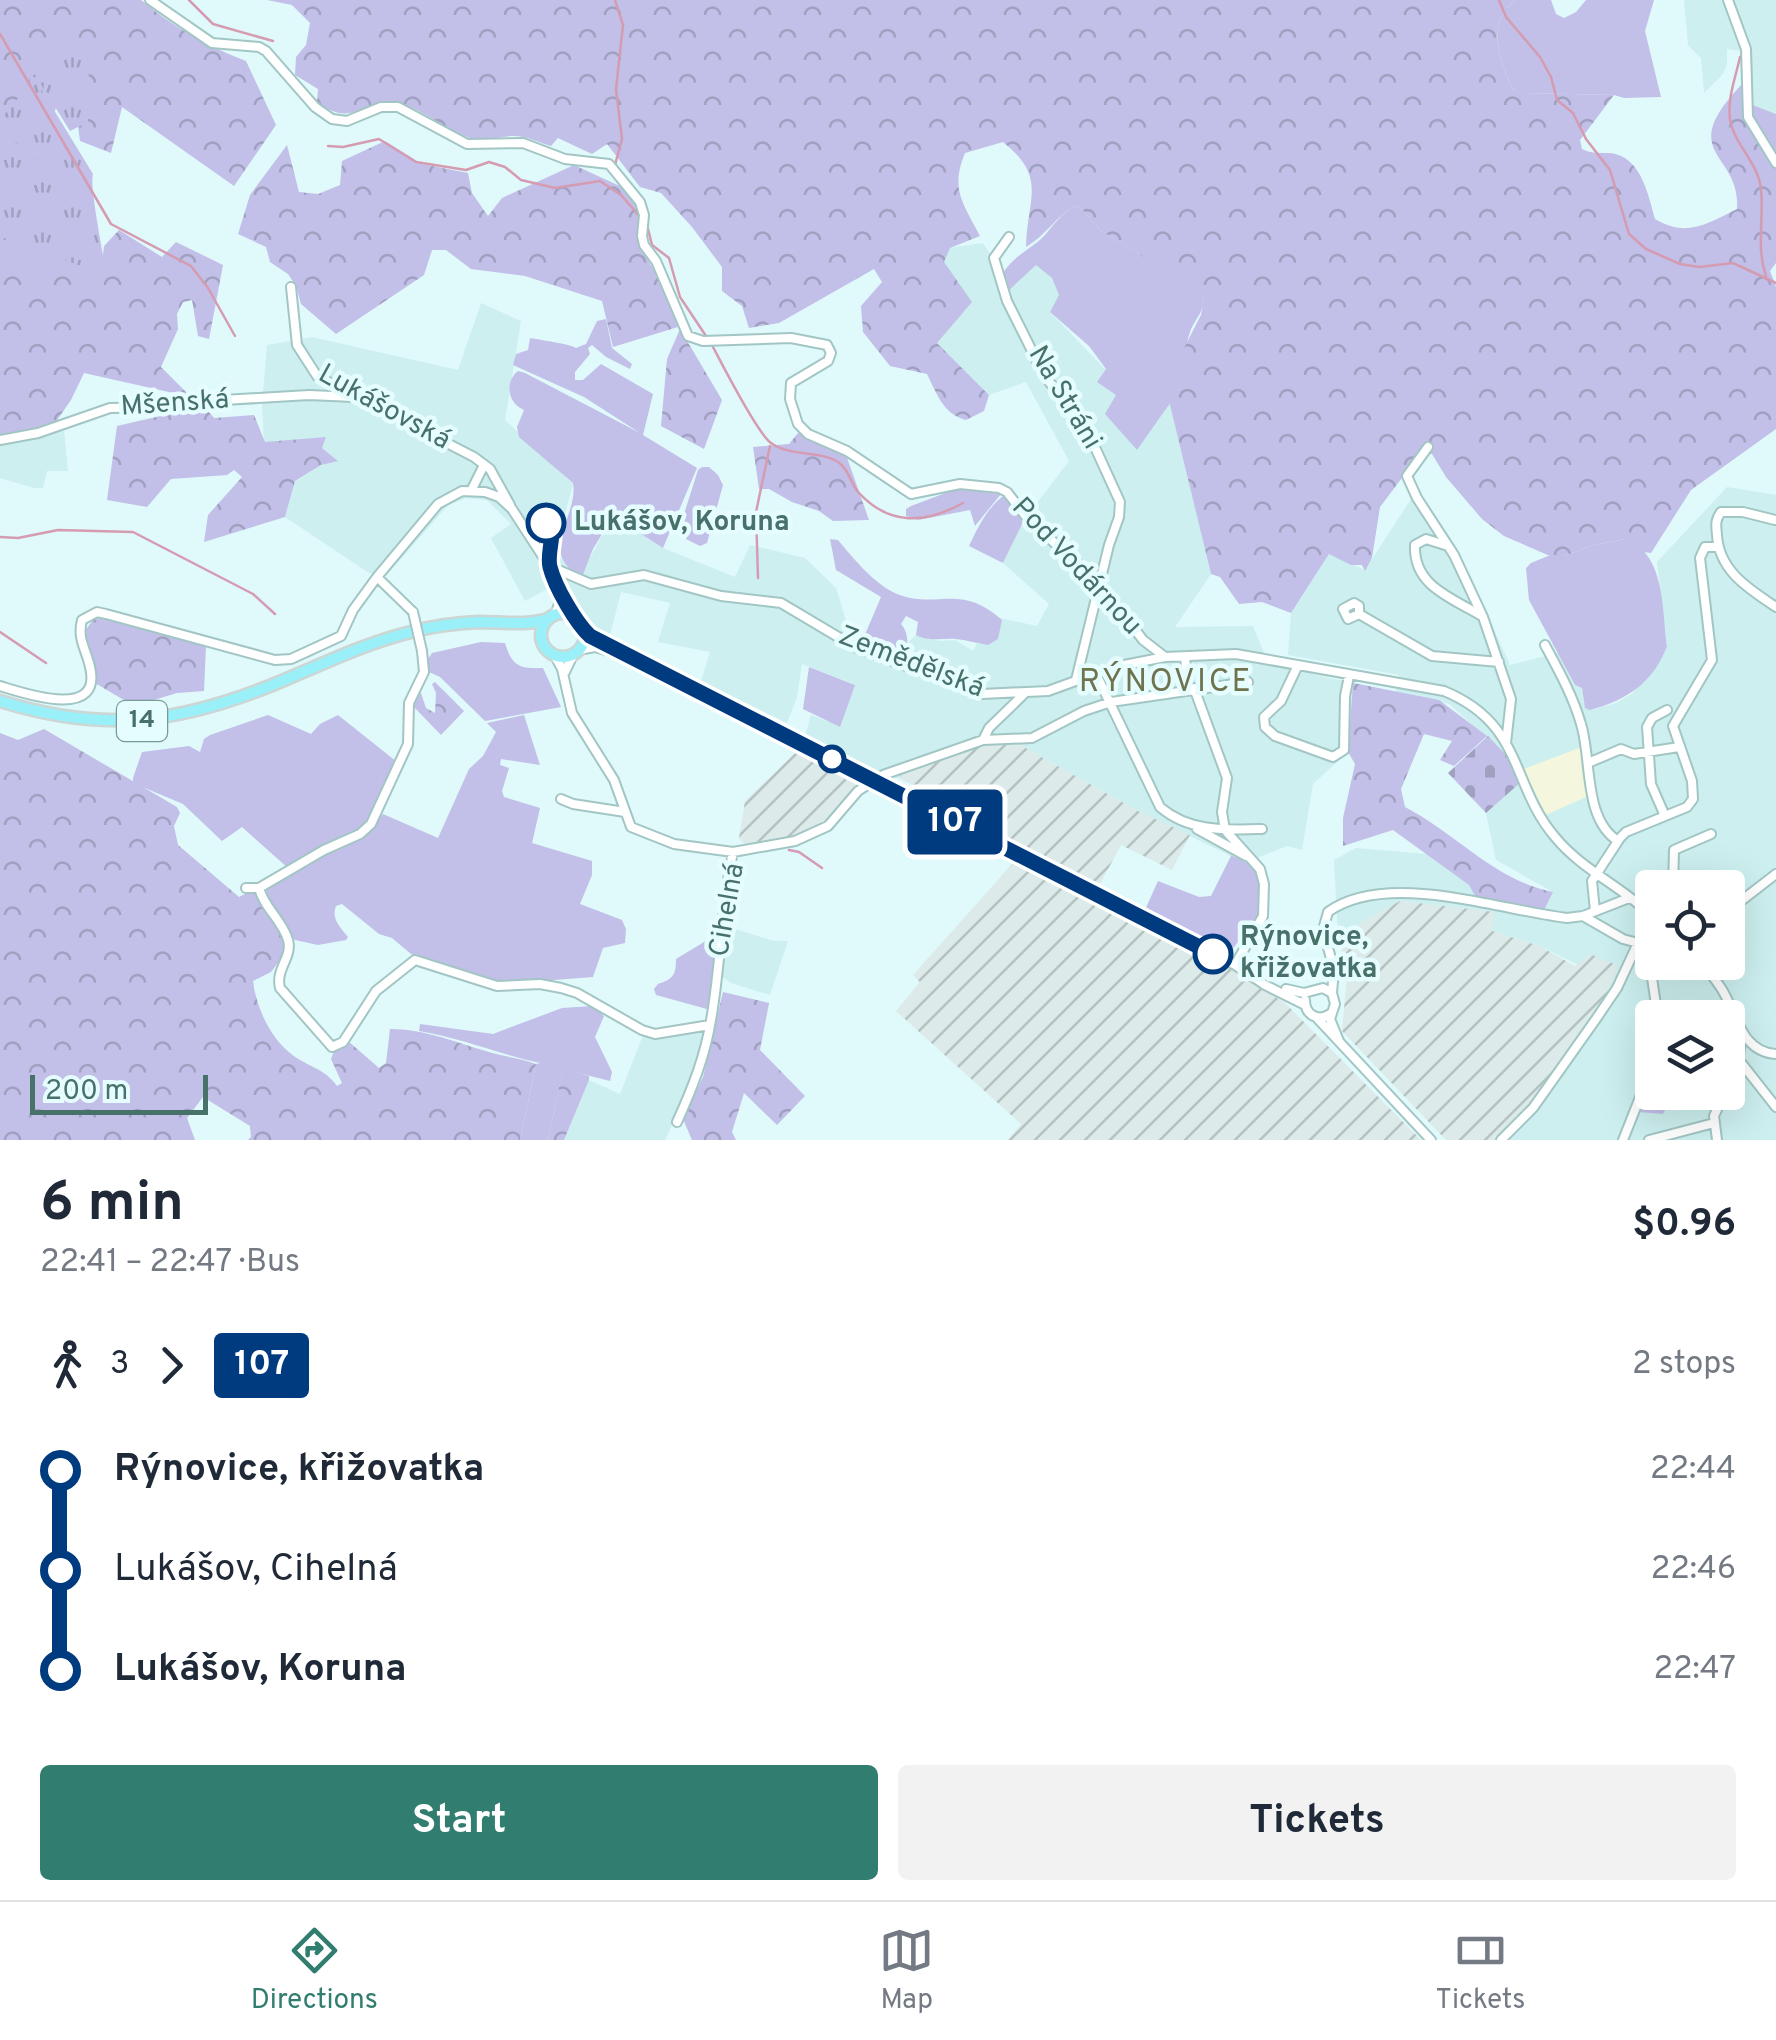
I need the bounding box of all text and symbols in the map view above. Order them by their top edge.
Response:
street label: Na Stráni [1019,340,1109,456]
street label: Lukášovská [311,357,457,459]
street label: Mšenská [120,382,230,426]
street label: Pod Vodárnou [1003,491,1149,643]
marker: Lukášov, Koruna [527,504,565,542]
place label: Lukášov, Koruna [574,505,789,541]
street label: Zemědělská [833,619,989,707]
district label: RÝNOVICE [1079,661,1253,703]
road number: 14 [117,701,167,741]
unlabelled marker [819,746,845,772]
line badge: 107 [898,790,1012,854]
text: 107 [927,800,983,844]
street label: Cihelná [702,860,754,960]
map controls [1635,870,1745,1110]
button: locate [1635,870,1745,980]
place label: Rýnovice, křižovatka [1240,920,1377,988]
marker: Rýnovice, křižovatka [1194,935,1232,973]
button: layers [1635,1000,1745,1110]
scale bar [30,1070,208,1114]
text: 200 m [45,1074,128,1110]
text: 6 min [40,1170,184,1240]
text: $0.96 [1632,1201,1736,1250]
text: 22:41 – 22:47 · Bus [40,1243,300,1283]
icon: walk [40,1338,95,1393]
icon: forward [144,1338,199,1393]
text: 107 [234,1343,289,1387]
text: 3 [110,1345,129,1385]
text: 2 stops [1632,1345,1736,1385]
text: Rýnovice, křižovatka [114,1446,484,1495]
text: 22:44 [1650,1450,1736,1490]
text: Lukášov, Cihelná [114,1546,398,1595]
text: 22:46 [1651,1550,1736,1590]
text: Lukášov, Koruna [114,1646,406,1695]
text: 22:47 [1653,1650,1736,1690]
button: Start [40,1765,878,1880]
button: Tickets [898,1765,1736,1880]
tab: Directions [251,1923,378,2019]
tab: Map [879,1923,934,2019]
tab: Tickets [1436,1923,1525,2019]

